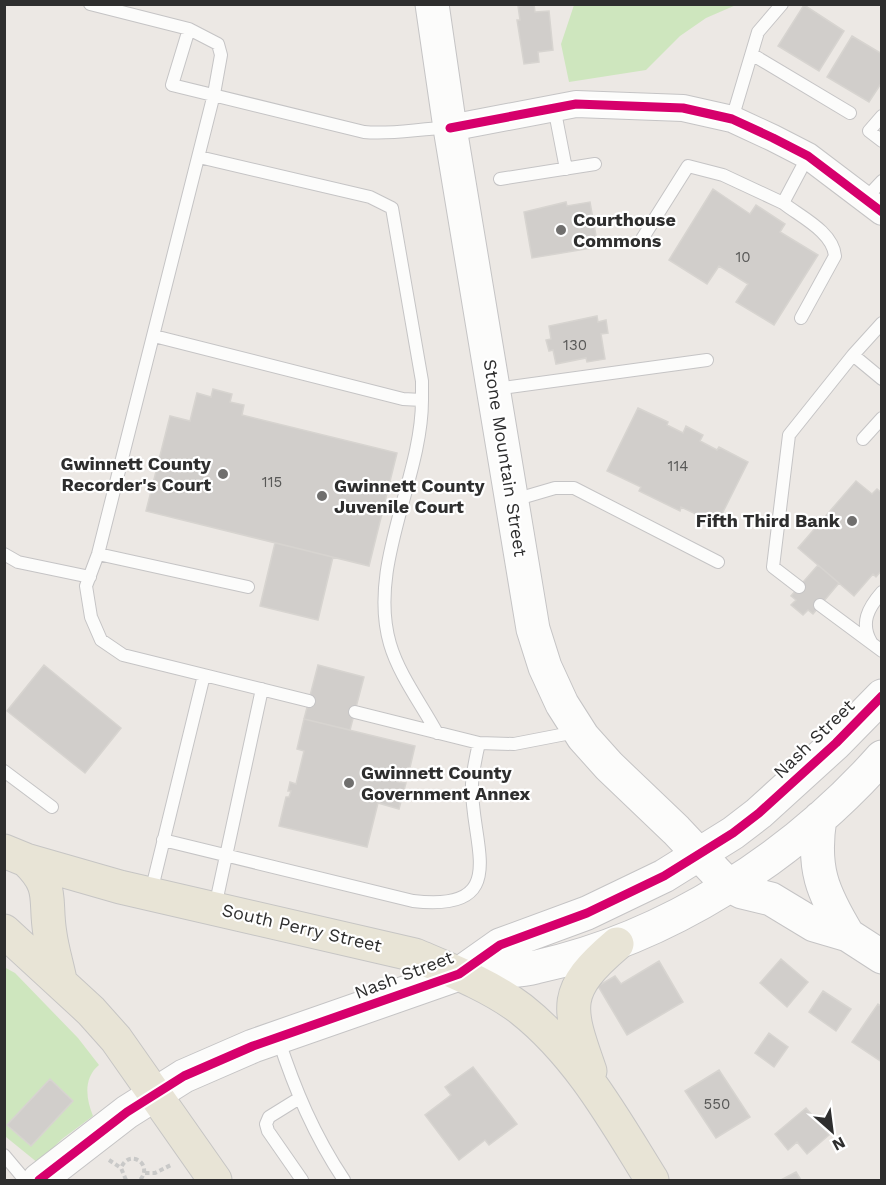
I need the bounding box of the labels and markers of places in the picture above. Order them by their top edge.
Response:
place label: Courthouse Commons [573,209,676,251]
marker: Courthouse Commons [554,223,568,237]
place label: Gwinnett County Recorder's Court [60,453,212,495]
marker: Gwinnett County Recorder's Court [216,467,230,481]
place label: Gwinnett County Juvenile Court [334,475,485,517]
marker: Gwinnett County Juvenile Court [315,489,329,503]
place label: Fifth Third Bank [696,510,841,531]
marker: Fifth Third Bank [845,514,859,528]
place label: Gwinnett County Government Annex [361,762,530,804]
marker: Gwinnett County Government Annex [342,776,356,790]

